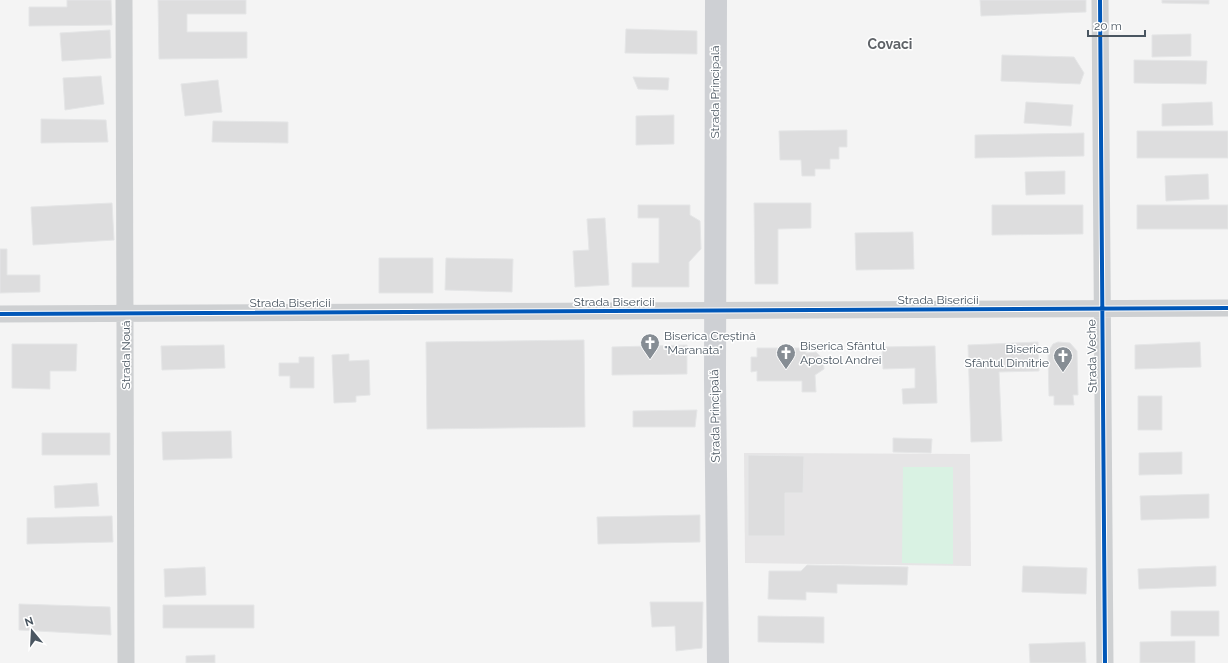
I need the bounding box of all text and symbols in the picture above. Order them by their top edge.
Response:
scale bar [1088,12,1145,38]
text: 20 m [1094,19,1122,33]
district label: Covaci [868,36,912,52]
street label: Strada Principală [708,45,722,139]
street label: Strada Bisericii [897,293,979,307]
street label: Strada Bisericii [573,295,655,309]
street label: Strada Bisericii [249,296,331,310]
street label: Strada Veche [1084,319,1100,393]
street label: Strada Nouă [119,321,133,389]
place label: Biserica Creștină "Maranata" [664,329,756,357]
church icon: Biserica Creștină "Maranata" [639,332,661,360]
place label: Biserica Sfântul Apostol Andrei [800,339,886,367]
church icon: Biserica Sfântul Apostol Andrei [775,342,797,370]
place label: Biserica Sfântul Dimitrie [965,342,1049,370]
church icon: Biserica Sfântul Dimitrie [1052,345,1074,373]
street label: Strada Principală [707,369,723,463]
north arrow [12,611,52,651]
text: N [23,614,35,629]

